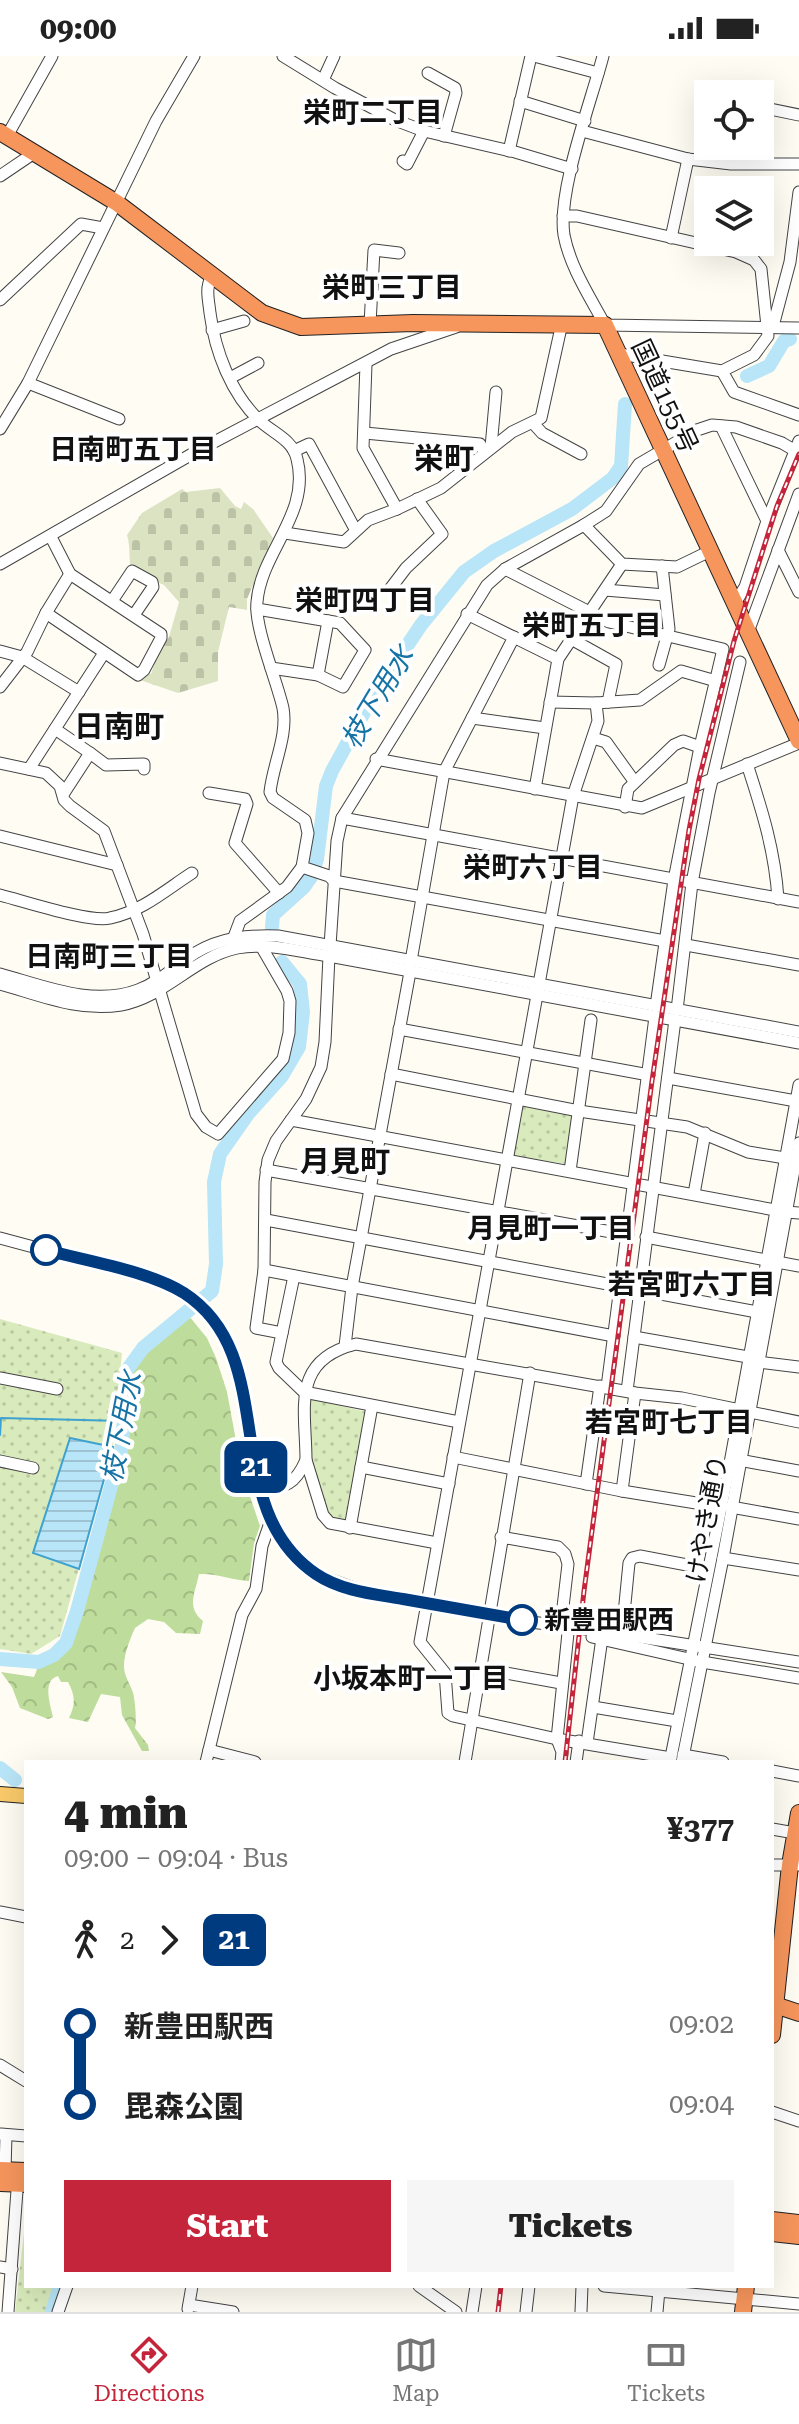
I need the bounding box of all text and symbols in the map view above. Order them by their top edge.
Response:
text: 09:00 [40,11,117,46]
map controls [694,80,774,256]
button: locate [694,80,774,160]
district label: 栄町二丁目 [303,96,443,129]
button: layers [694,176,774,256]
district label: 栄町三丁目 [322,271,462,304]
street label: 国道155号 [626,335,704,457]
district label: 日南町五丁目 [49,433,217,466]
district label: 栄町 [414,441,474,476]
district label: 栄町四丁目 [295,584,435,617]
district label: 栄町五丁目 [522,609,662,642]
water label: 枝下用水 [334,638,422,754]
district label: 日南町 [74,709,164,744]
district label: 栄町六丁目 [463,851,603,884]
district label: 日南町三丁目 [25,940,193,973]
district label: 月見町 [300,1144,390,1179]
district label: 月見町一丁目 [467,1212,635,1245]
unlabelled marker [31,1235,61,1265]
district label: 若宮町六丁目 [608,1268,776,1301]
water label: 枝下用水 [95,1366,149,1485]
district label: 若宮町七丁目 [585,1406,753,1439]
line badge: 21 [220,1441,292,1493]
text: 21 [240,1450,272,1483]
street label: けやき通り [681,1452,733,1586]
marker: 新豊田駅西 [507,1605,537,1635]
place label: 新豊田駅西 [544,1605,674,1635]
district label: 小坂本町一丁目 [313,1662,509,1695]
text: 4 min [64,1787,188,1839]
text: ¥377 [667,1811,734,1846]
text: 09:00 – 09:04 · Bus [64,1843,288,1873]
icon: walk [64,1918,108,1962]
icon: forward [147,1918,191,1962]
text: 21 [219,1923,250,1956]
text: 2 [120,1925,135,1955]
text: 新豊田駅西 [124,2009,274,2044]
text: 09:02 [669,2009,734,2039]
text: 毘森公園 [124,2089,244,2124]
text: 09:04 [669,2089,734,2119]
button: Start [64,2180,391,2272]
button: Tickets [407,2180,734,2272]
tab: Directions [94,2333,205,2406]
tab: Map [392,2333,439,2406]
tab: Tickets [627,2333,705,2406]

